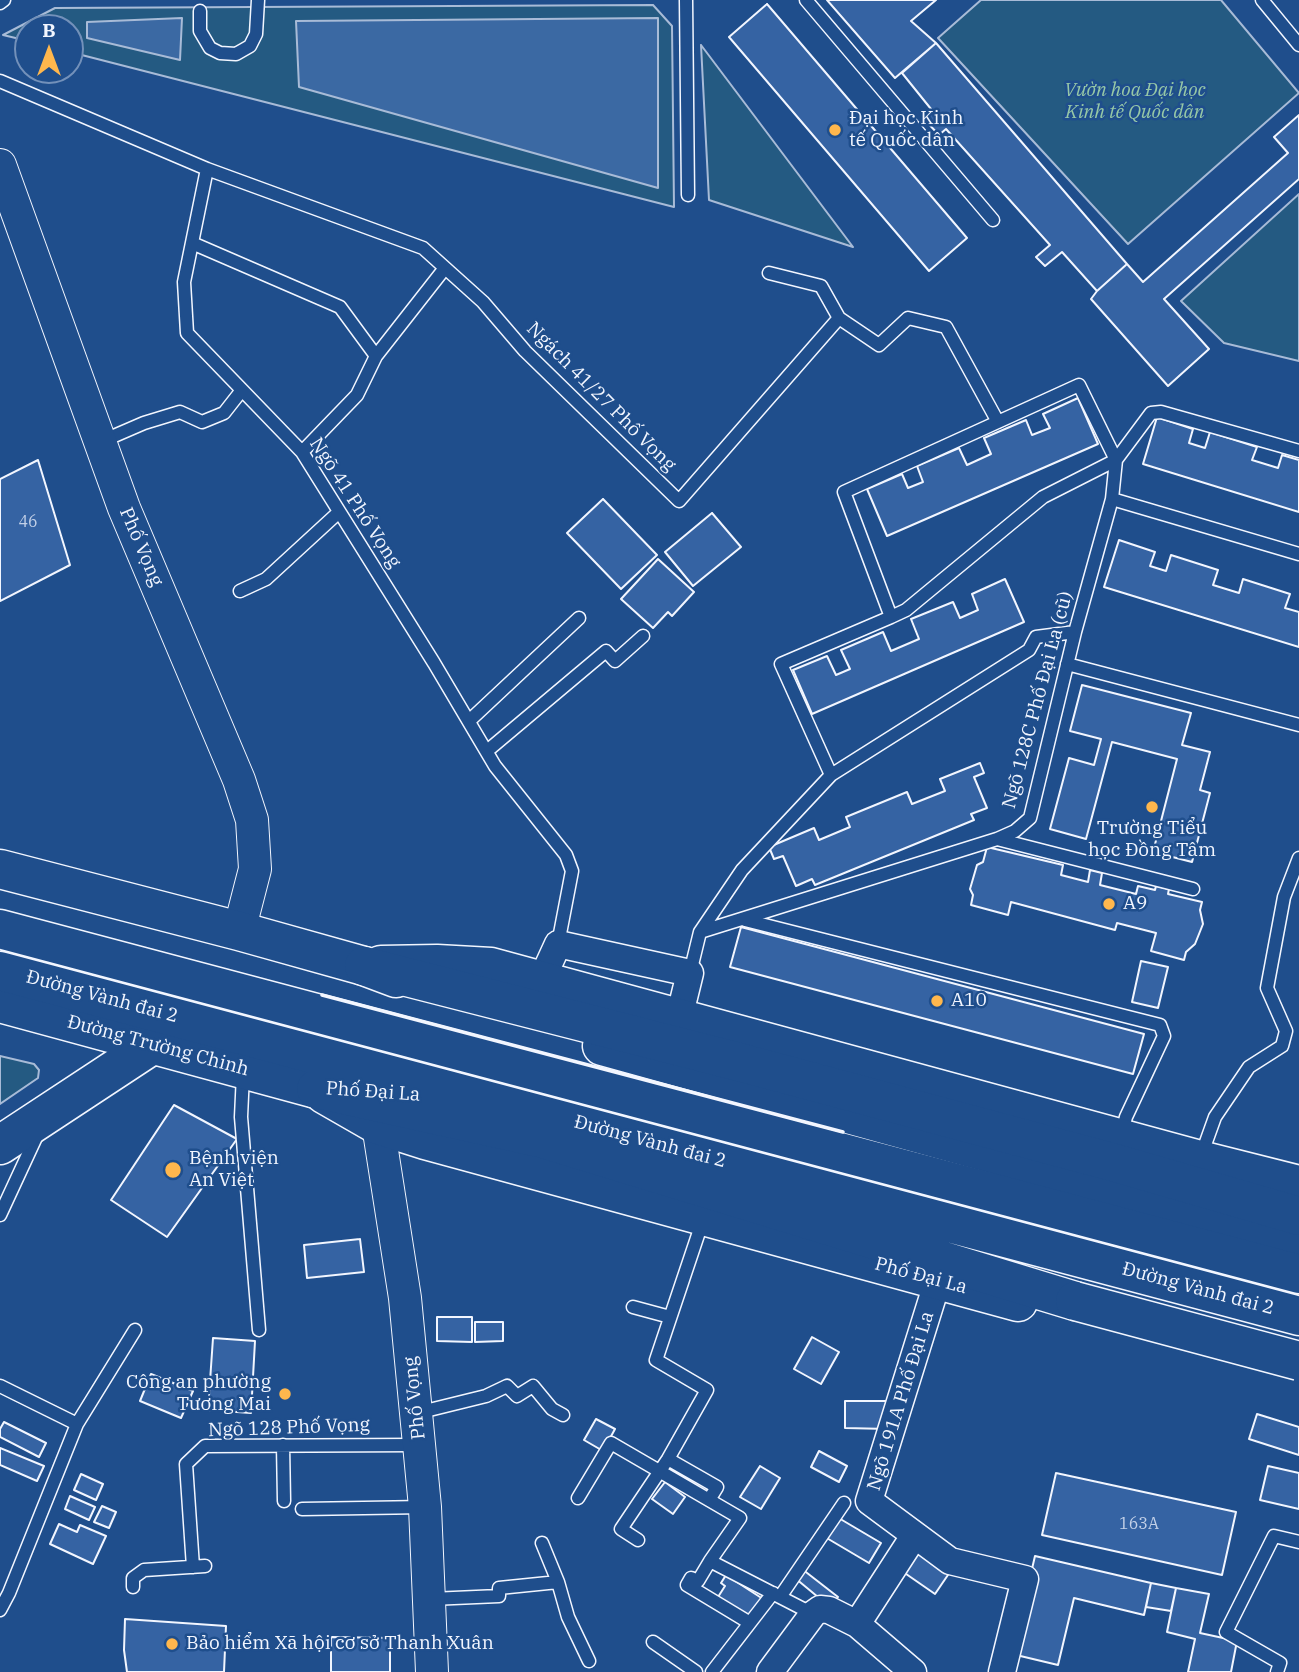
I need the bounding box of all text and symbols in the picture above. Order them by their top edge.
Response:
north arrow [14,14,84,84]
text: B [42,18,56,42]
park label: Vườn hoa Đại học Kinh tế Quốc dân [1064,80,1206,124]
place label: Đại học Kinh tế Quốc dân [849,108,964,152]
marker: Đại học Kinh tế Quốc dân [827,122,843,138]
street label: Ngách 41/27 Phố Vọng [522,318,680,476]
street label: Ngõ 41 Phố Vọng [304,434,406,572]
street label: Phố Vọng [114,504,168,590]
house number: 46 [18,512,38,532]
street label: Ngõ 128C Phố Đại La (cũ) [998,589,1078,811]
marker: Trường Tiểu học Đồng Tâm [1144,799,1160,815]
place label: Trường Tiểu học Đồng Tâm [1088,818,1216,862]
place label: A9 [1123,893,1147,915]
marker: A9 [1101,896,1117,912]
street label: Đường Vành đai 2 [23,966,181,1028]
place label: A10 [951,990,987,1012]
marker: A10 [929,993,945,1009]
street label: Đường Trường Chinh [65,1011,251,1081]
street label: Phố Đại La [325,1077,421,1107]
street label: Đường Vành đai 2 [571,1111,729,1173]
place label: Bệnh viện An Việt [189,1148,279,1192]
marker: Bệnh viện An Việt [163,1160,183,1180]
street label: Phố Đại La [872,1253,970,1299]
street label: Đường Vành đai 2 [1119,1258,1277,1320]
street label: Ngõ 191A Phố Đại La [863,1309,939,1493]
street label: Phố Vọng [399,1355,431,1441]
place label: Công an phường Tương Mai [126,1372,271,1416]
marker: Công an phường Tương Mai [277,1386,293,1402]
street label: Ngõ 128 Phố Vọng [208,1414,370,1442]
house number: 163A [1119,1514,1159,1534]
place label: Bảo hiểm Xã hội cơ sở Thanh Xuân [186,1633,494,1655]
marker: Bảo hiểm Xã hội cơ sở Thanh Xuân [164,1636,180,1652]

